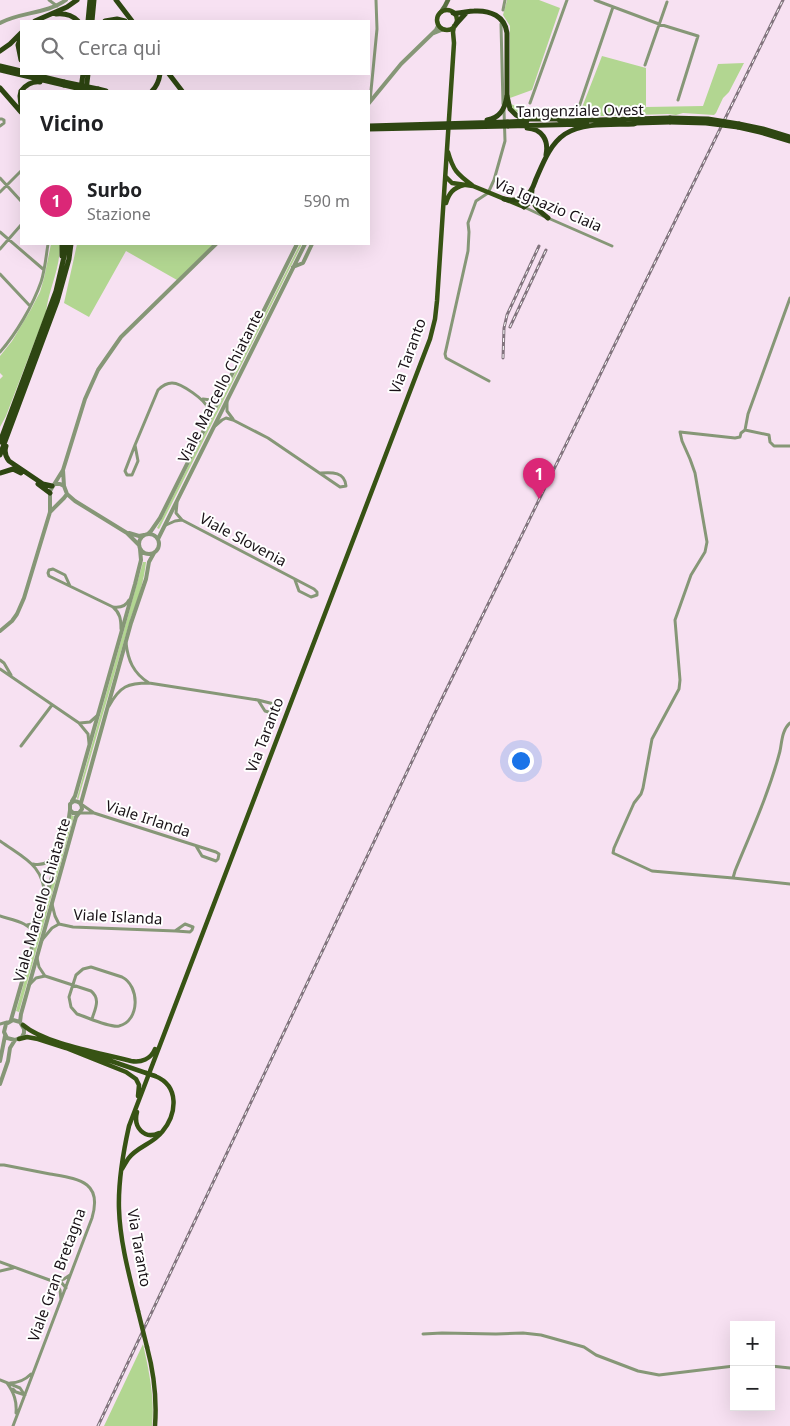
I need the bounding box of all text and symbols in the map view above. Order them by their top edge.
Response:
search box [20,20,370,75]
icon: search [38,34,66,62]
text: Cerca qui [78,35,161,61]
street label: Tangenziale Ovest [516,99,645,121]
text: Vicino [40,109,104,137]
street label: Via Ignazio Ciaia [491,172,605,236]
text: Surbo [87,177,142,203]
text: 1 [51,190,61,212]
text: 590 m [303,190,350,212]
text: Stazione [87,203,151,225]
street label: Viale Marcello Chiatante [173,305,268,466]
street label: Via Taranto [384,315,430,396]
pin: 1 [523,458,555,499]
street label: Viale Slovenia [196,508,291,570]
street label: Via Taranto [241,694,288,775]
your location [508,748,534,774]
street label: Viale Irlanda [103,795,193,841]
street label: Viale Marcello Chiatante [8,815,74,984]
street label: Viale Islanda [73,904,163,928]
street label: Viale Gran Bretagna [23,1205,90,1344]
street label: Via Taranto [123,1207,157,1288]
map controls [730,1321,775,1411]
button: + [730,1321,775,1366]
button: − [730,1366,775,1411]

